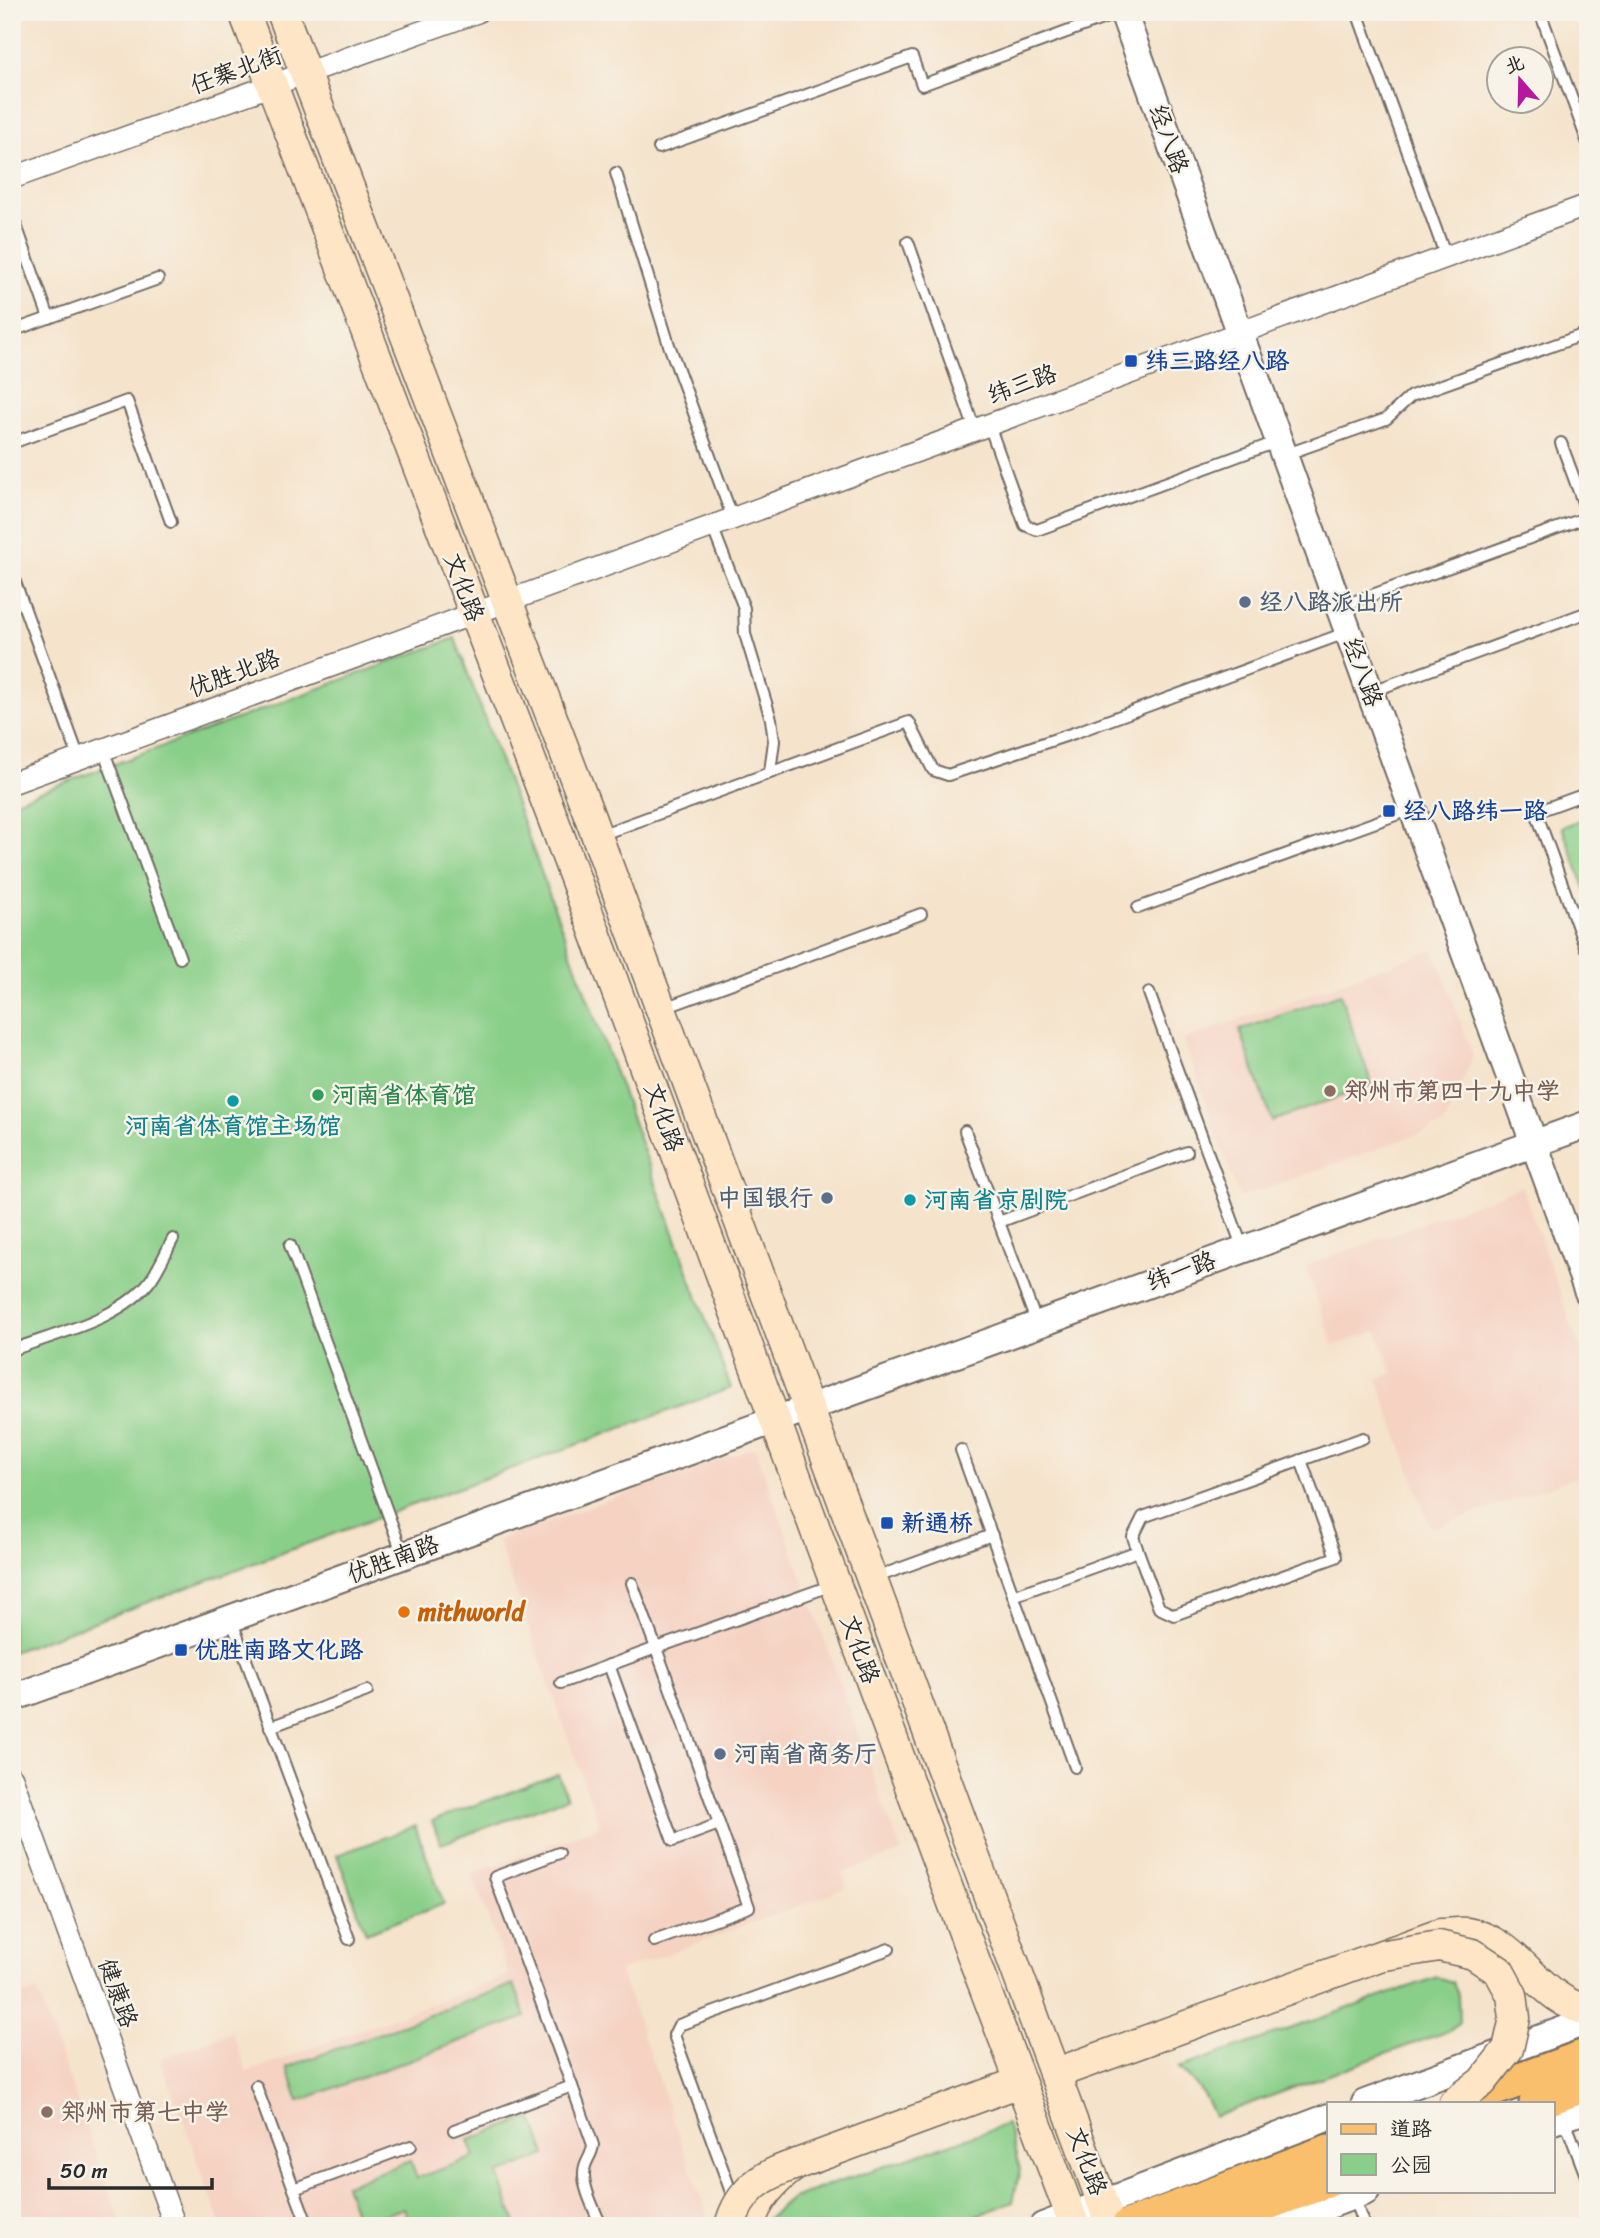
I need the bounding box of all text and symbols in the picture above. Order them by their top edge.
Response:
street label: 任寨北街 [184,34,288,106]
north arrow [1484,46,1554,116]
text: 北 [1500,46,1529,83]
street label: 经八路 [1137,98,1201,180]
place label: 纬三路经八路 [1145,340,1290,382]
street label: 纬三路 [981,352,1063,416]
marker: 纬三路经八路 [1123,353,1139,369]
street label: 文化路 [431,546,497,628]
place label: 经八路派出所 [1259,581,1403,623]
marker: 经八路派出所 [1237,594,1253,610]
street label: 经八路 [1331,631,1395,713]
street label: 优胜北路 [182,637,286,709]
place label: 经八路纬一路 [1403,790,1548,832]
marker: 经八路纬一路 [1381,803,1397,819]
place label: 郑州市第四十九中学 [1344,1070,1560,1112]
place label: 河南省体育馆 [332,1074,476,1116]
street label: 文化路 [632,1076,696,1158]
marker: 郑州市第四十九中学 [1322,1083,1338,1099]
marker: 河南省体育馆 [310,1087,326,1103]
marker: 河南省体育馆主场馆 [225,1093,241,1109]
place label: 河南省体育馆主场馆 [125,1105,341,1147]
place label: 中国银行 [717,1177,813,1219]
place label: 河南省京剧院 [924,1179,1068,1221]
marker: 中国银行 [819,1190,835,1206]
marker: 河南省京剧院 [902,1192,918,1208]
street label: 纬一路 [1140,1239,1222,1303]
place label: 新通桥 [901,1502,973,1544]
marker: 新通桥 [879,1515,895,1531]
street label: 优胜南路 [341,1523,445,1595]
place label: mithworld [417,1591,527,1633]
marker: mithworld [396,1604,412,1620]
street label: 文化路 [828,1608,892,1690]
place label: 优胜南路文化路 [195,1629,364,1671]
marker: 优胜南路文化路 [173,1642,189,1658]
place label: 河南省商务厅 [734,1733,878,1775]
marker: 河南省商务厅 [712,1746,728,1762]
street label: 健康路 [86,1952,150,2034]
place label: 郑州市第七中学 [61,2091,229,2133]
legend [1327,2102,1554,2192]
marker: 郑州市第七中学 [39,2104,55,2120]
text: 道路 [1390,2110,1432,2148]
street label: 文化路 [1054,2120,1120,2202]
text: 公园 [1390,2146,1432,2184]
scale bar [49,2147,212,2191]
text: 50 m [60,2152,108,2190]

